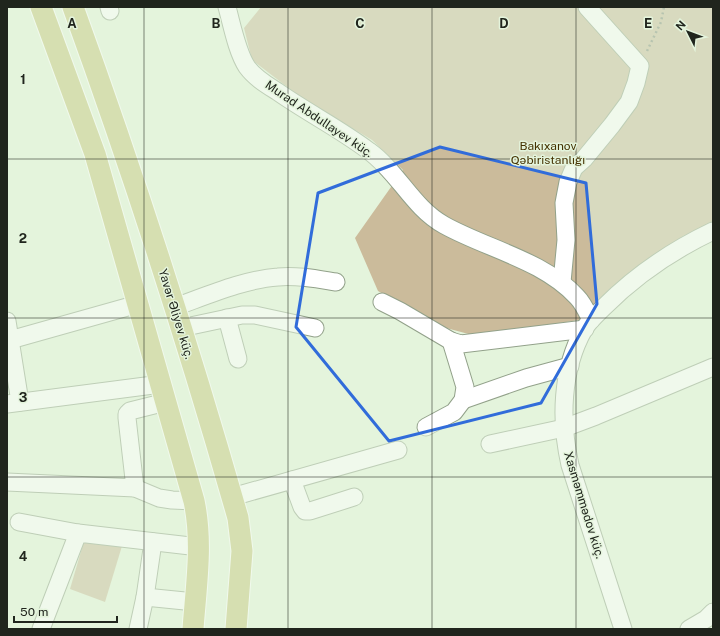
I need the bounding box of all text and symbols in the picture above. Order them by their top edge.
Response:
north arrow [668,12,708,52]
text: A [67,16,77,31]
text: B [212,16,221,31]
text: C [355,16,365,31]
text: D [499,16,509,31]
text: E [644,16,652,31]
text: N [673,18,688,33]
text: 1 [20,72,26,87]
street label: Murad Abdullayev küç. [262,78,376,160]
park label: Bakıxanov Qəbiristanlığı [511,139,585,167]
text: 2 [19,231,27,246]
street label: Yavər Əliyev küç. [156,267,196,361]
text: 3 [19,390,28,405]
street label: Xasməmmədov küç. [561,450,607,560]
text: 4 [19,549,28,564]
scale bar [14,598,117,624]
text: 50 m [20,605,48,619]

